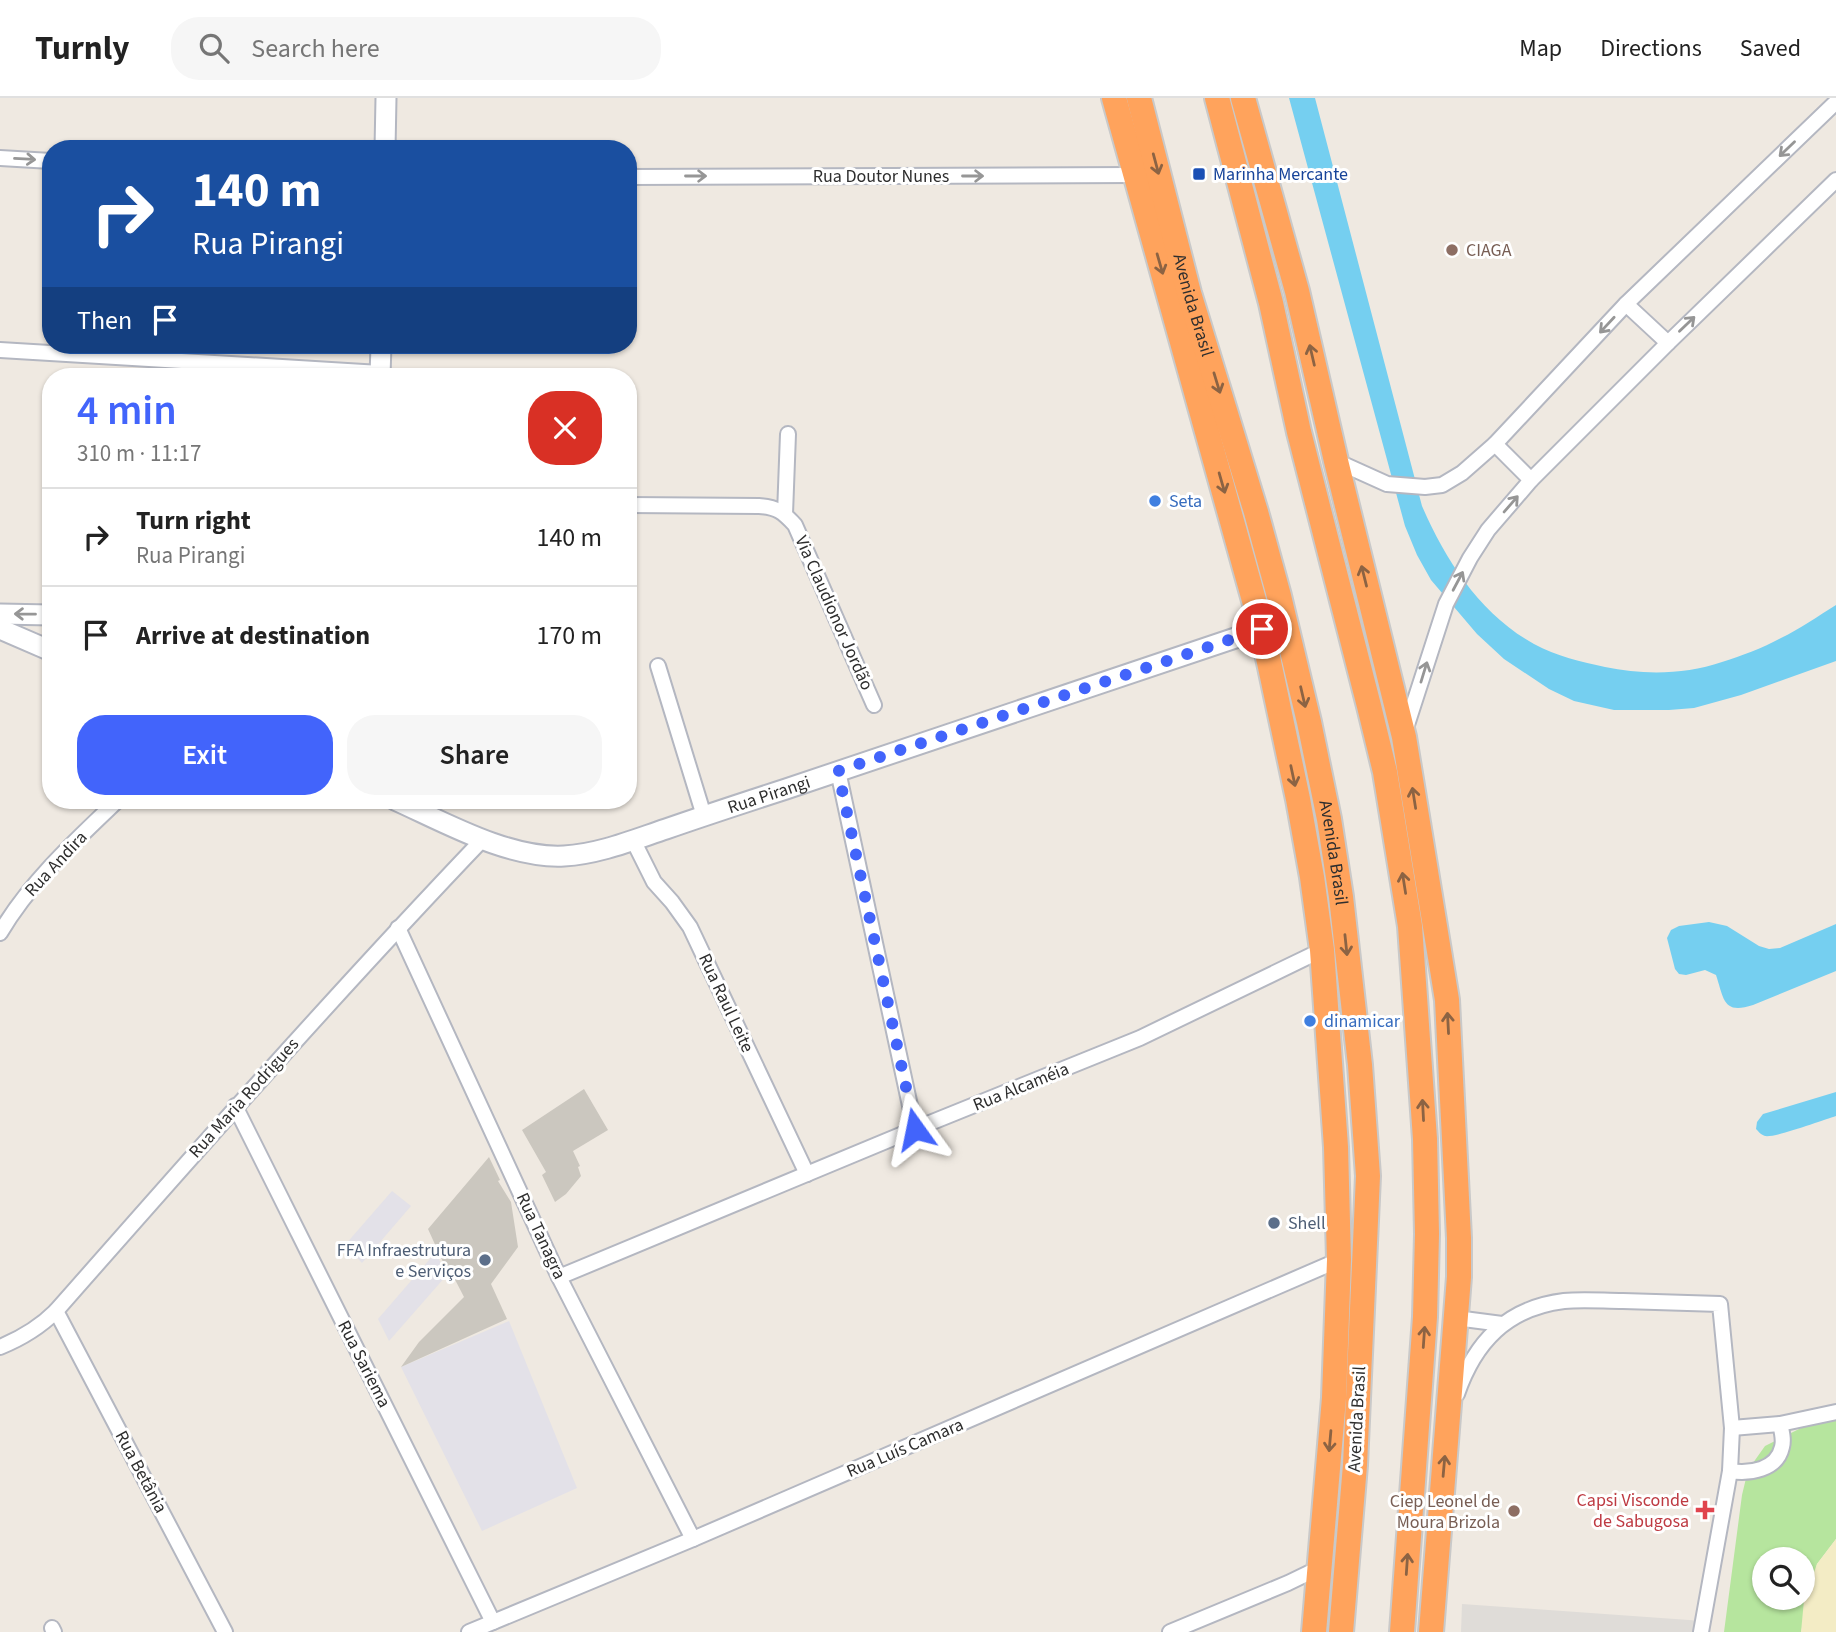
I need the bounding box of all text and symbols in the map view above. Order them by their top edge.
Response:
search box [171,17,661,80]
text: Turnly [35,25,129,72]
icon: search [195,29,233,67]
text: Search here [251,30,380,67]
text: Map [1519,31,1562,66]
text: Directions [1600,31,1702,66]
text: Saved [1740,31,1801,66]
one-way arrow [1779,141,1796,158]
one-way arrow [1150,152,1163,175]
one-way arrow [14,153,37,166]
text: 140 m [192,156,321,226]
place label: Marinha Mercante [1213,162,1348,187]
street label: Rua Doutor Nunes [813,164,949,189]
marker: Marinha Mercante [1191,166,1207,182]
icon: right [77,168,168,259]
one-way arrow [685,169,708,183]
one-way arrow [961,169,984,183]
text: Rua Pirangi [192,221,344,267]
place label: CIAGA [1466,238,1512,263]
marker: CIAGA [1444,242,1460,258]
street label: Avenida Brasil [1167,251,1220,359]
one-way arrow [1154,253,1167,275]
icon: arrive [146,301,184,339]
text: Then [77,302,132,339]
one-way arrow [1598,316,1615,333]
one-way arrow [1678,316,1695,333]
one-way arrow [1305,344,1318,367]
one-way arrow [1211,372,1224,394]
text: 4 min [77,381,177,441]
button: close [528,391,602,465]
text: 310 m · 11:17 [77,437,201,470]
one-way arrow [1216,472,1229,494]
place label: Seta [1169,489,1202,514]
marker: Seta [1147,493,1163,509]
one-way arrow [1502,495,1518,513]
text: Turn right [136,502,251,539]
icon: right [77,518,115,556]
text: 140 m [536,519,602,556]
street label: Via Claudionor Jordão [789,532,879,694]
text: Rua Pirangi [136,539,245,572]
one-way arrow [1357,565,1370,588]
one-way arrow [1452,571,1466,592]
pin [1232,599,1292,659]
one-way arrow [14,608,37,621]
icon: arrive [1243,610,1281,648]
icon: arrive [77,616,115,654]
text: Arrive at destination [136,617,370,654]
text: 170 m [536,617,602,654]
one-way arrow [1419,661,1431,683]
one-way arrow [1297,685,1310,708]
button: Exit [77,715,333,795]
button: Share [347,715,602,795]
one-way arrow [1287,764,1301,787]
street label: Rua Pirangi [724,769,813,820]
one-way arrow [1407,787,1420,810]
street label: Avenida Brasil [1313,798,1354,906]
street label: Rua Andira [19,826,93,902]
one-way arrow [1397,872,1410,895]
one-way arrow [1340,933,1353,956]
street label: Rua Raul Leite [692,949,760,1057]
place label: dinamicar [1324,1009,1401,1034]
one-way arrow [1442,1011,1455,1034]
marker: dinamicar [1302,1013,1318,1029]
street label: Rua Maria Rodrigues [183,1032,305,1164]
street label: Rua Alcaméia [969,1056,1073,1118]
position arrow [878,1092,952,1166]
one-way arrow [1417,1098,1430,1121]
street label: Rua Tanagra [510,1189,572,1283]
place label: Shell [1288,1211,1326,1236]
marker: Shell [1266,1215,1282,1231]
place label: FFA Infraestrutura e Serviços [337,1238,471,1284]
marker: FFA Infraestrutura e Serviços [477,1252,493,1268]
street label: Rua Sariema [331,1316,397,1412]
one-way arrow [1418,1326,1431,1349]
street label: Avenida Brasil [1342,1365,1372,1473]
street label: Rua Luís Camara [843,1412,967,1484]
street label: Rua Betânia [109,1426,173,1518]
one-way arrow [1323,1429,1336,1452]
one-way arrow [1438,1456,1451,1478]
place label: Capsi Visconde de Sabugosa [1577,1488,1689,1534]
place label: Ciep Leonel de Moura Brizola [1390,1489,1500,1535]
marker: Capsi Visconde de Sabugosa [1695,1500,1715,1520]
marker: Ciep Leonel de Moura Brizola [1506,1503,1522,1519]
map controls [1752,1547,1815,1610]
button: search [1752,1547,1815,1610]
one-way arrow [1401,1553,1414,1576]

